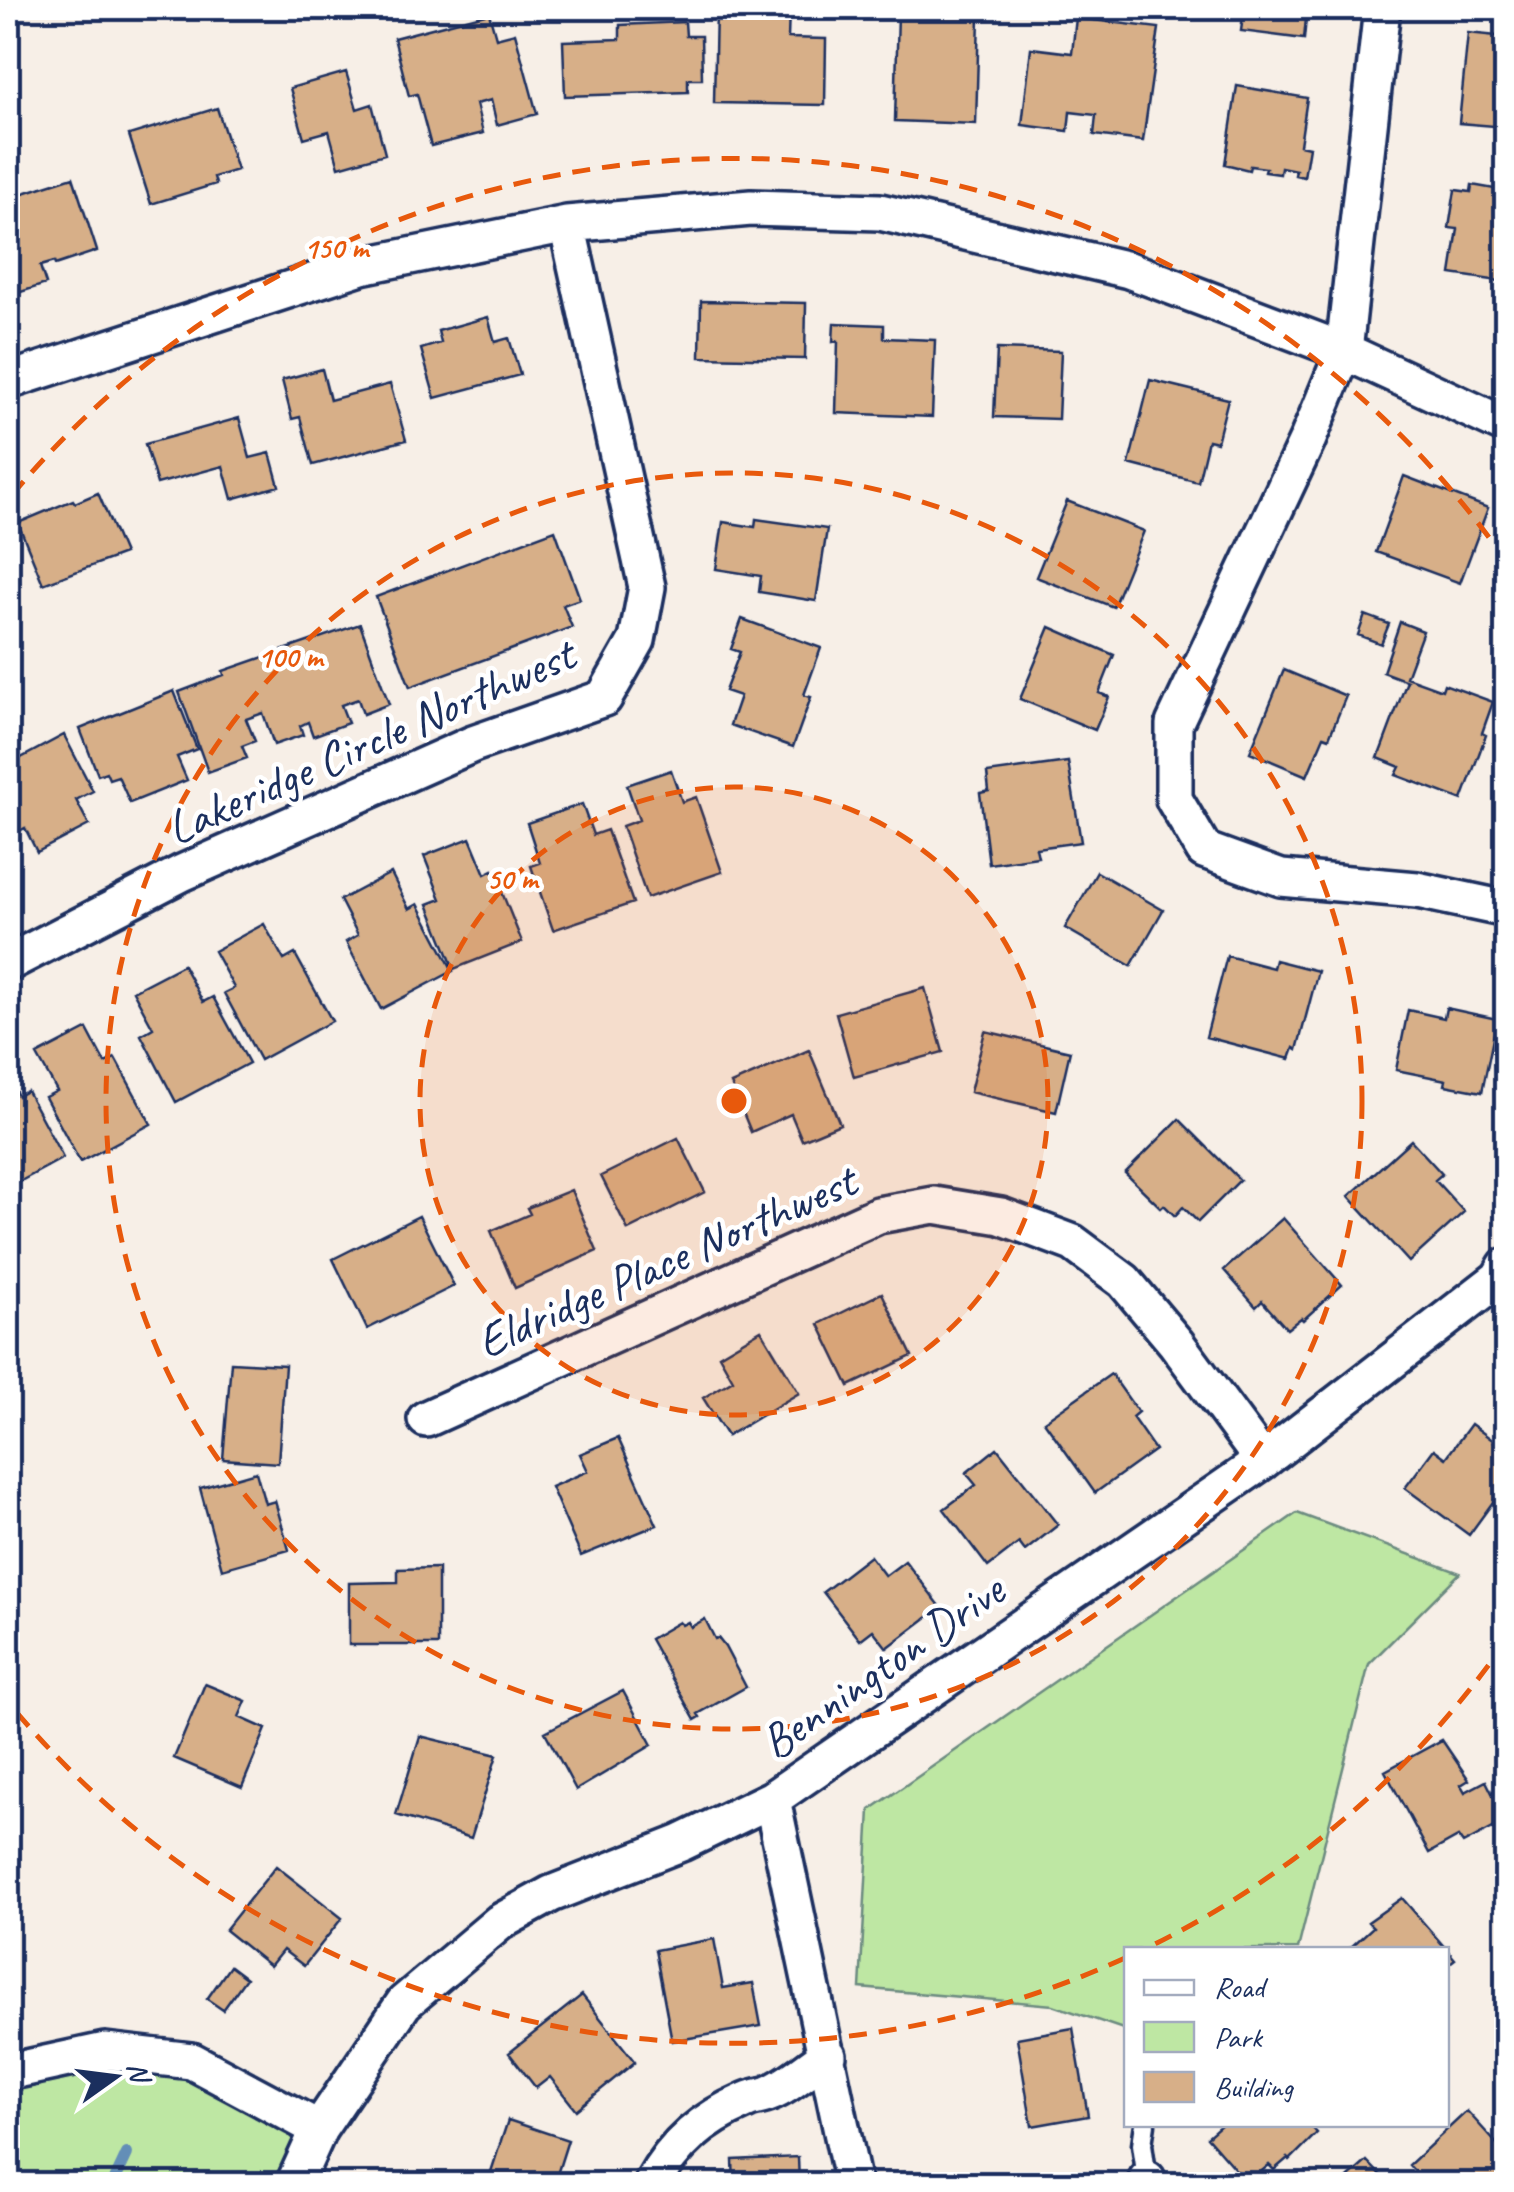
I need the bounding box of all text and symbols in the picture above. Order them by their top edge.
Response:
text: 150 m [304,229,371,267]
street label: Lakeridge Circle Northwest [157,622,587,858]
text: 100 m [258,638,325,676]
text: 50 m [487,860,540,898]
centre of rings [716,1083,752,1119]
street label: Eldridge Place Northwest [467,1149,868,1371]
street label: Bennington Drive [749,1558,1018,1772]
legend [1124,1947,1449,2127]
text: Road [1214,1968,1268,2006]
text: Park [1214,2018,1264,2056]
north arrow [65,2027,165,2127]
text: N [120,2058,159,2088]
text: Building [1214,2068,1294,2106]

